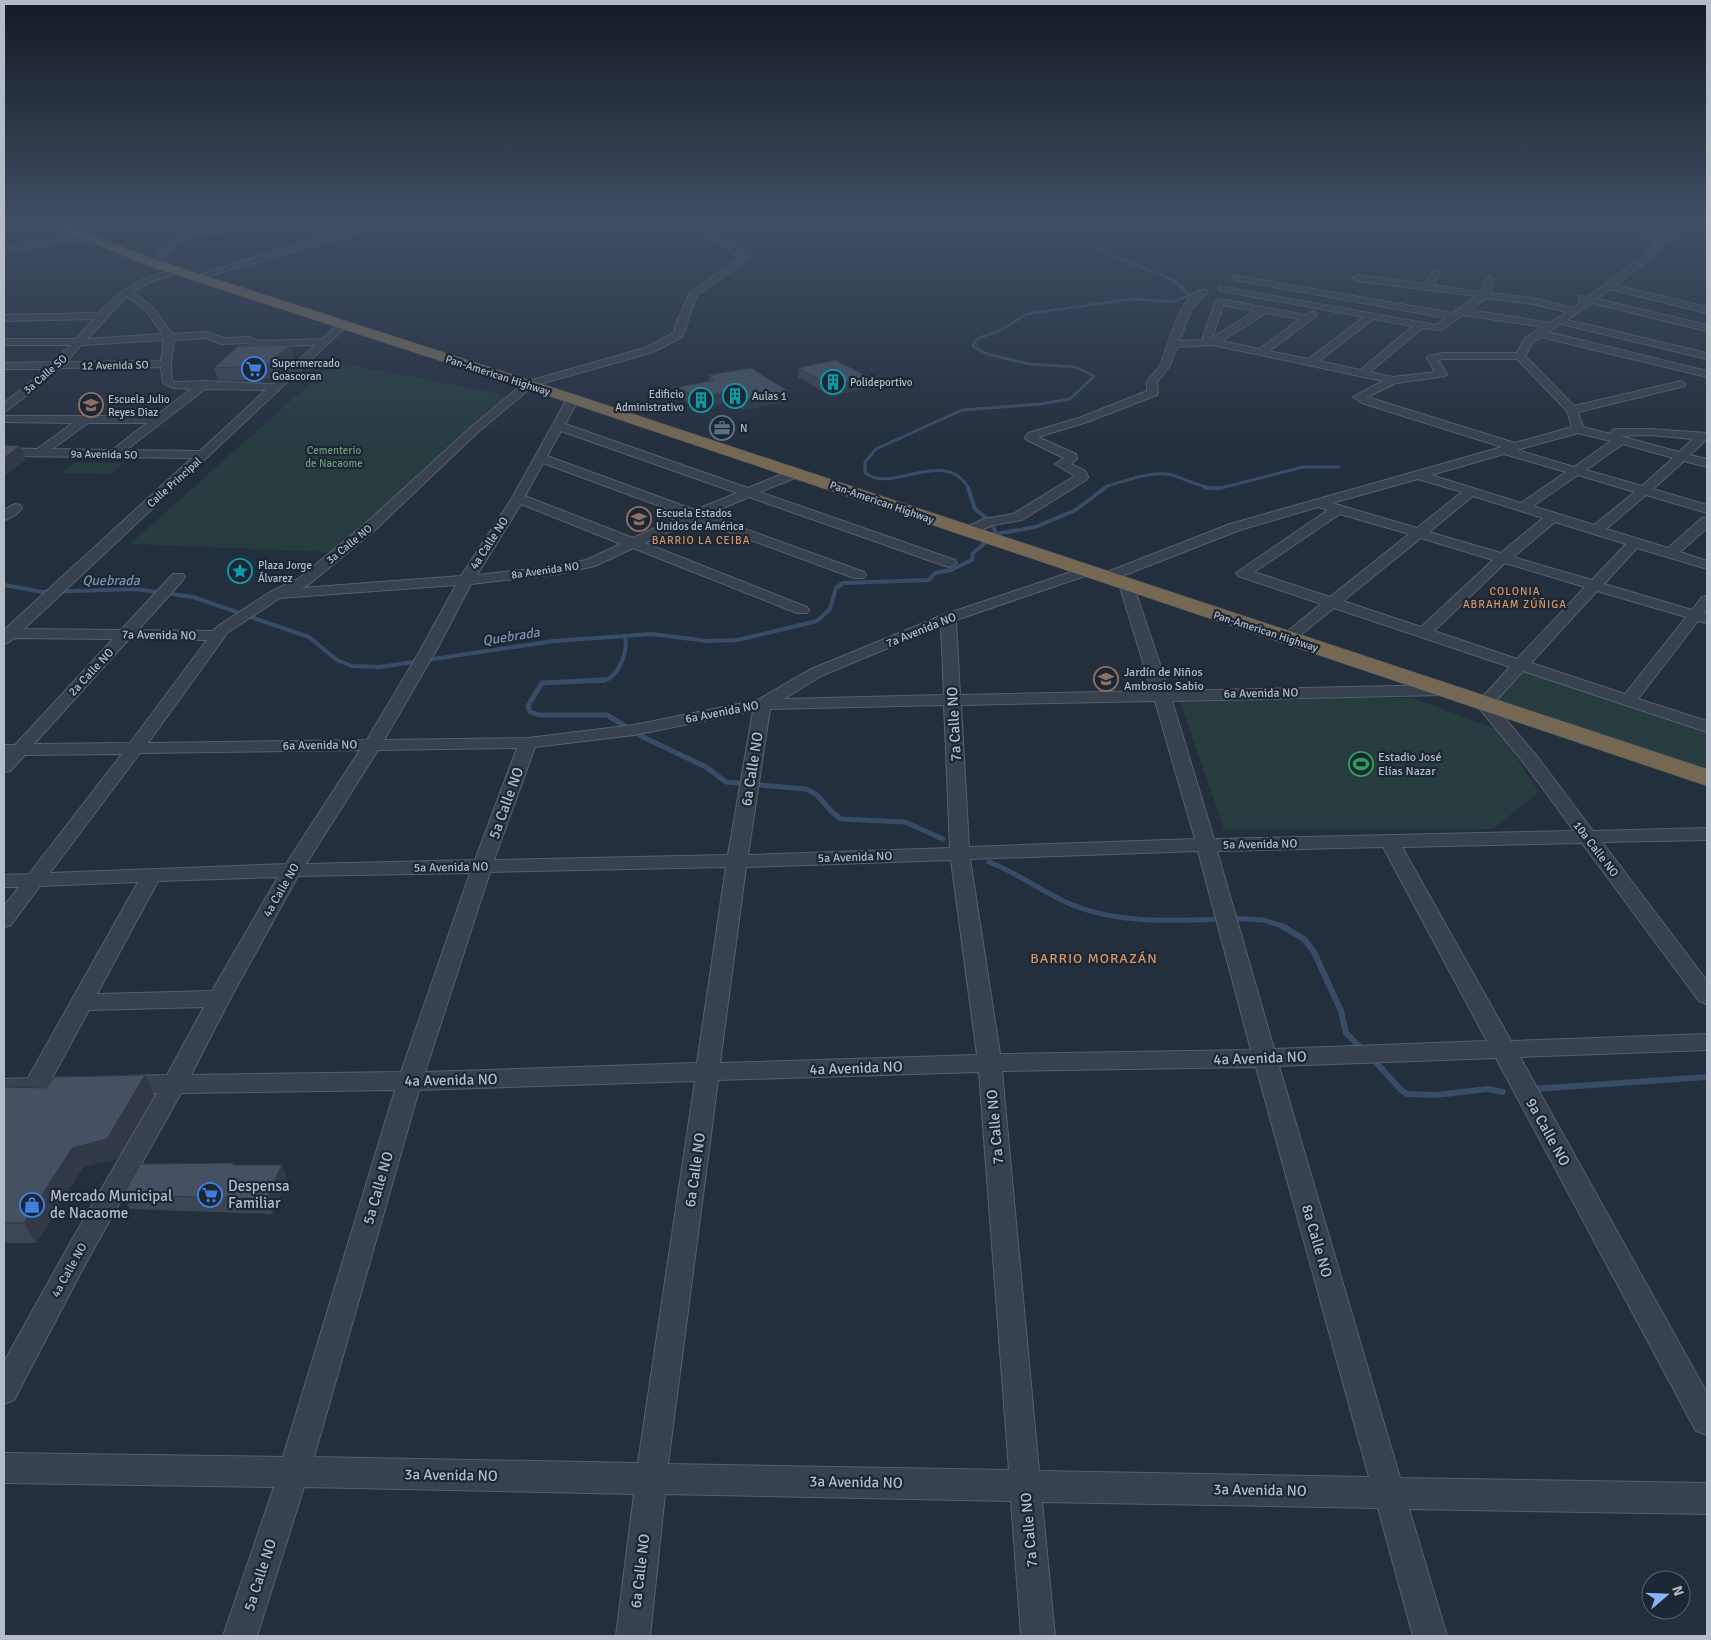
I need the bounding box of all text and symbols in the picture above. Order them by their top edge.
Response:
street label: 3a Calle SO [21,352,70,397]
street label: Pan-American Highway [444,352,553,399]
supermarket icon: Supermercado Goascoran [241,356,267,382]
place label: Supermercado Goascoran [272,357,340,383]
street label: 12 Avenida SO [81,358,149,373]
building icon: Polideportivo [820,369,846,395]
place label: Polideportivo [850,376,913,389]
building icon: Aulas 1 [722,383,748,409]
building icon: Edificio Administrativo [688,387,714,413]
place label: Edificio Administrativo [615,388,684,414]
place label: Aulas 1 [752,390,787,403]
school or university icon: Escuela Julio Reyes Diaz [78,392,104,418]
place label: Escuela Julio Reyes Diaz [108,393,170,419]
office icon: N [709,415,735,441]
place label: N [740,422,747,435]
park label: Cementerio de Nacaome [305,444,363,470]
street label: 9a Avenida SO [70,447,138,462]
street label: Calle Principal [145,455,204,510]
street label: Pan-American Highway [828,479,936,527]
school or university icon: Escuela Estados Unidos de América [626,506,652,532]
place label: Escuela Estados Unidos de América [656,507,744,533]
street label: 4a Calle NO [467,514,512,572]
street label: 3a Calle NO [324,522,375,567]
district label: BARRIO LA CEIBA [652,534,750,547]
place icon: Plaza Jorge Álvarez [227,558,253,584]
place label: Plaza Jorge Álvarez [258,559,312,585]
street label: 8a Avenida NO [510,559,580,582]
water label: Quebrada [82,572,141,589]
district label: COLONIA ABRAHAM ZÚÑIGA [1463,585,1567,611]
street label: Pan-American Highway [1212,608,1321,655]
street label: 7a Avenida NO [884,610,959,651]
water label: Quebrada [481,623,542,649]
street label: 7a Avenida NO [122,627,197,644]
street label: 2a Calle NO [65,645,117,699]
place label: Jardín de Niños Ambrosio Sabio [1124,665,1204,694]
school or university icon: Jardín de Niños Ambrosio Sabio [1093,666,1119,692]
street label: 6a Avenida NO [1224,685,1299,702]
street label: 7a Calle NO [943,686,965,762]
street label: 6a Avenida NO [684,698,760,727]
street label: 6a Calle NO [737,730,767,807]
street label: 6a Avenida NO [283,737,358,754]
place label: Estadio José Elías Nazar [1378,750,1442,779]
sports icon: Estadio José Elías Nazar [1348,751,1374,777]
street label: 5a Calle NO [485,765,527,841]
street label: 10a Calle NO [1570,818,1622,880]
street label: 5a Avenida NO [1223,836,1298,853]
street label: 5a Avenida NO [817,849,893,866]
street label: 5a Avenida NO [414,859,489,876]
street label: 4a Calle NO [260,860,303,920]
district label: BARRIO MORAZÁN [1030,950,1158,967]
street label: 4a Avenida NO [1213,1047,1307,1069]
street label: 4a Avenida NO [809,1057,903,1079]
street label: 4a Avenida NO [404,1070,498,1090]
street label: 7a Calle NO [983,1089,1007,1165]
street label: 9a Calle NO [1522,1095,1574,1169]
street label: 6a Calle NO [681,1132,709,1208]
street label: 5a Calle NO [359,1149,397,1226]
place label: Despensa Familiar [228,1177,290,1212]
supermarket icon: Despensa Familiar [197,1182,223,1208]
place label: Mercado Municipal de Nacaome [50,1187,172,1222]
shop icon: Mercado Municipal de Nacaome [19,1192,45,1218]
street label: 8a Calle NO [1298,1203,1336,1280]
street label: 4a Calle NO [48,1240,91,1300]
street label: 3a Avenida NO [404,1465,498,1485]
street label: 3a Avenida NO [809,1472,903,1492]
street label: 3a Avenida NO [1213,1480,1307,1500]
street label: 7a Calle NO [1017,1492,1041,1568]
street label: 6a Calle NO [627,1533,654,1609]
street label: 5a Calle NO [240,1536,280,1613]
north arrow [1641,1570,1691,1620]
text: N [1668,1584,1687,1598]

